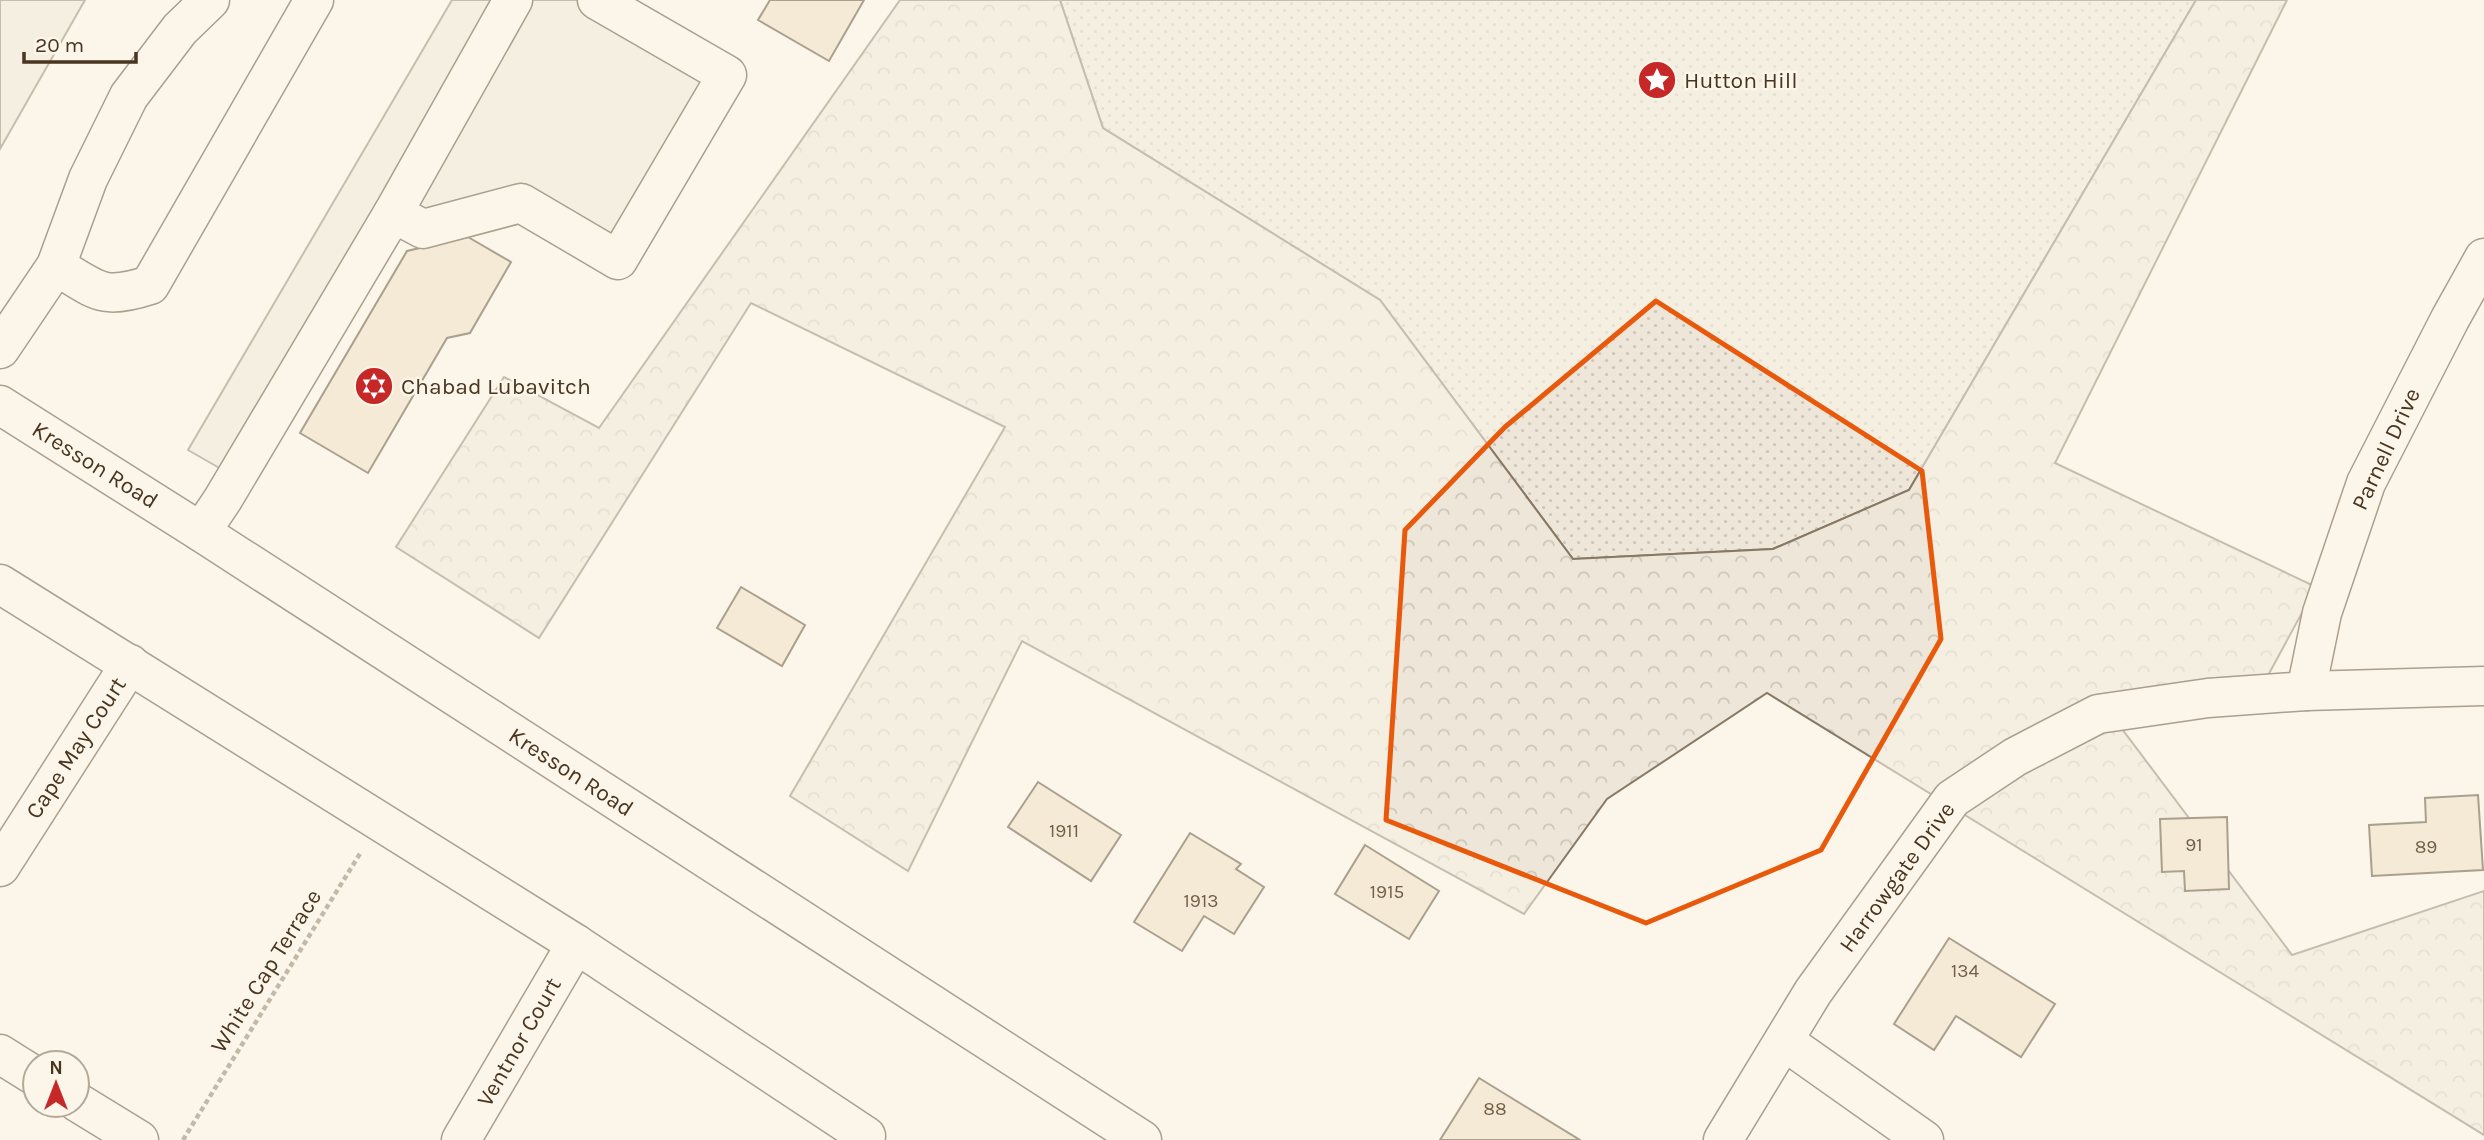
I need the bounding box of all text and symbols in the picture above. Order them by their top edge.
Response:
scale bar [24,21,136,65]
text: 20 m [35,33,84,57]
place icon: Hutton Hill [1636,59,1678,101]
place label: Hutton Hill [1684,67,1798,94]
synagogue icon: Chabad Lubavitch [353,365,395,407]
place label: Chabad Lubavitch [401,373,591,400]
street label: Parnell Drive [2346,384,2426,514]
street label: Kresson Road [27,416,163,514]
street label: Cape May Court [20,672,132,824]
street label: Kresson Road [504,722,638,822]
street label: Harrowgate Drive [1833,797,1961,957]
house number: 1911 [1049,820,1079,842]
house number: 91 [2185,834,2203,856]
house number: 89 [2415,836,2437,858]
house number: 1915 [1370,881,1404,903]
street label: White Cap Terrace [205,884,327,1058]
house number: 1913 [1184,890,1218,912]
house number: 134 [1951,960,1979,982]
street label: Ventnor Court [471,972,567,1111]
north arrow [21,1049,91,1119]
text: N [49,1057,63,1079]
house number: 88 [1483,1098,1507,1120]

